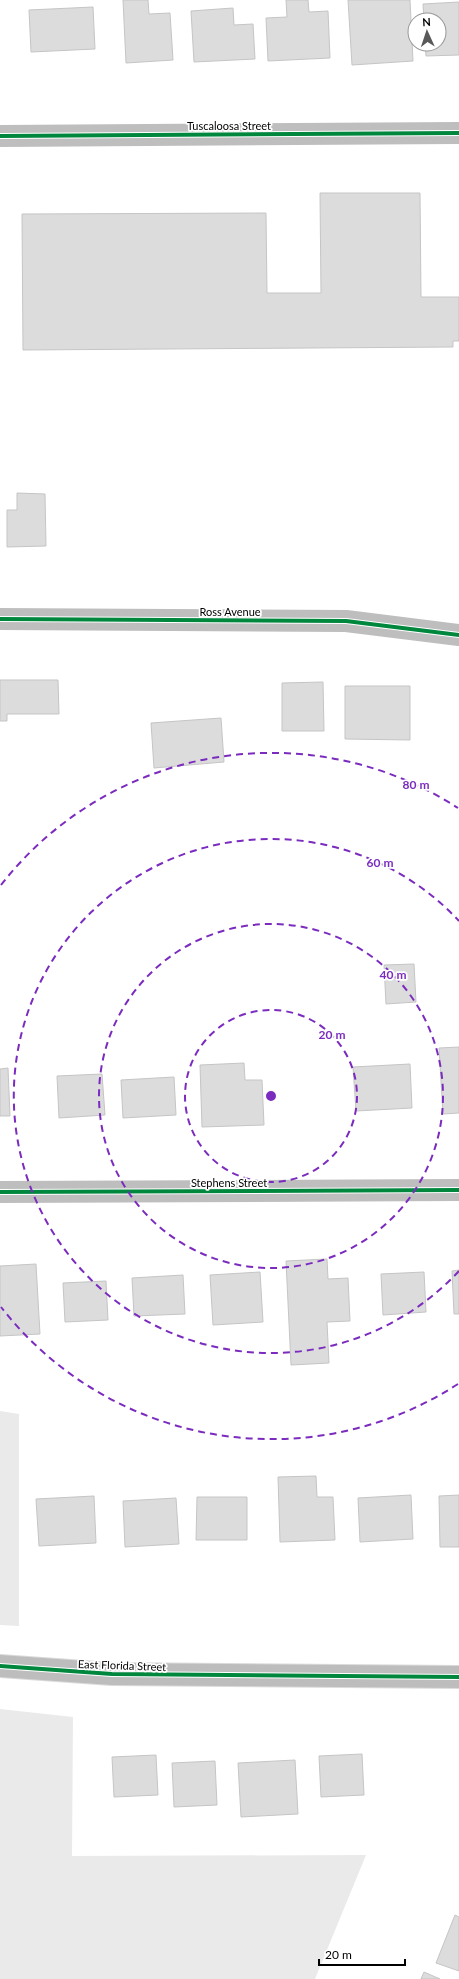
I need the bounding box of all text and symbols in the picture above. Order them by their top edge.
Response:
north arrow [407,12,447,52]
text: N [422,15,431,28]
street label: Tuscaloosa Street [187,119,271,132]
street label: Ross Avenue [199,605,261,618]
text: 80 m [403,777,429,792]
text: 60 m [367,855,393,870]
text: 40 m [380,967,406,982]
text: 20 m [319,1027,345,1042]
centre of rings [264,1089,278,1103]
street label: Stephens Street [191,1176,267,1189]
street label: East Florida Street [78,1657,166,1673]
scale bar [319,1941,405,1967]
text: 20 m [325,1947,352,1962]

